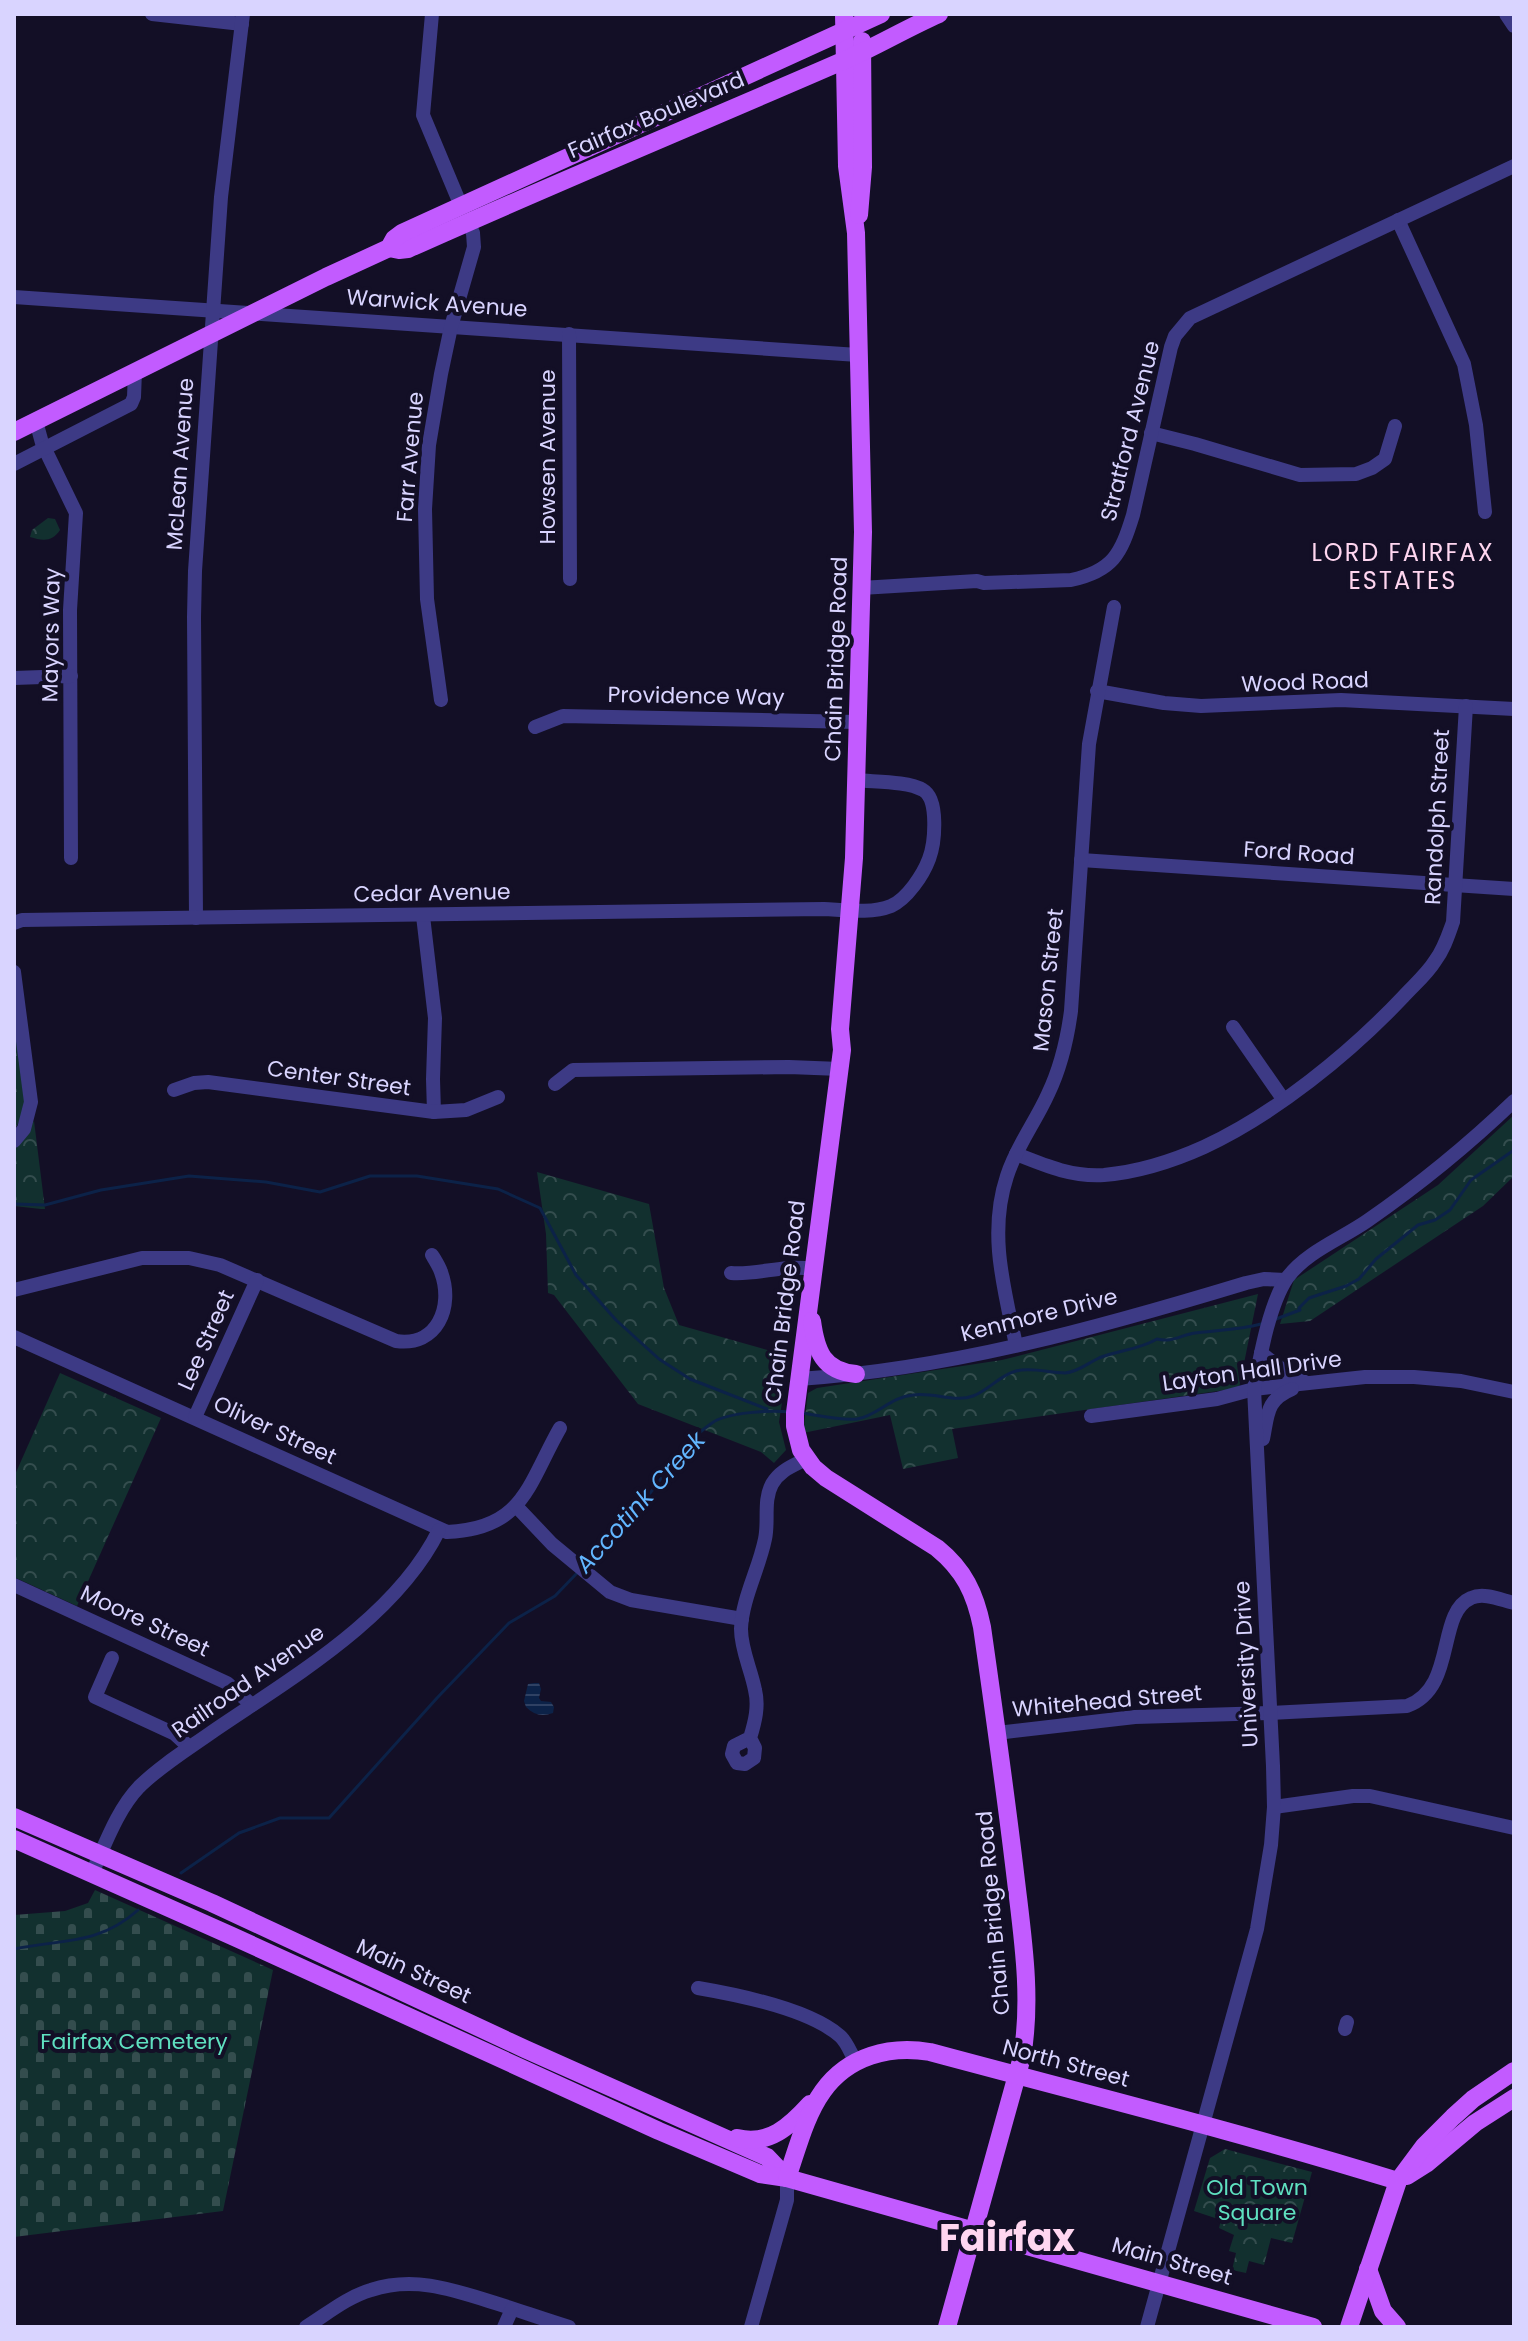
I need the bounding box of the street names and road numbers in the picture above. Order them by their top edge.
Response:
street label: Fairfax Boulevard [563,64,749,166]
street label: Warwick Avenue [346,281,528,325]
street label: Stratford Avenue [1093,338,1167,524]
street label: Howsen Avenue [532,369,563,545]
street label: McLean Avenue [159,377,201,551]
street label: Farr Avenue [389,390,431,524]
street label: Chain Bridge Road [817,556,855,762]
street label: Mayors Way [34,567,68,703]
street label: Wood Road [1241,664,1369,700]
street label: Providence Way [607,679,785,713]
street label: Randolph Street [1417,728,1457,906]
street label: Ford Road [1242,834,1356,872]
street label: Cedar Avenue [353,876,511,910]
street label: Mason Street [1025,907,1071,1053]
street label: Center Street [265,1053,413,1103]
street label: Chain Bridge Road [757,1198,813,1406]
street label: Kenmore Drive [957,1281,1121,1349]
street label: Lee Street [170,1285,242,1395]
street label: Layton Hall Drive [1160,1343,1344,1399]
street label: Oliver Street [208,1388,342,1472]
street label: Moore Street [75,1578,215,1664]
street label: University Drive [1226,1580,1266,1748]
street label: Railroad Avenue [166,1617,330,1745]
street label: Whitehead Street [1011,1677,1203,1725]
street label: Chain Bridge Road [969,1810,1017,2016]
street label: Main Street [351,1931,477,2011]
street label: North Street [999,2031,1133,2095]
street label: Main Street [1108,2229,1236,2293]

